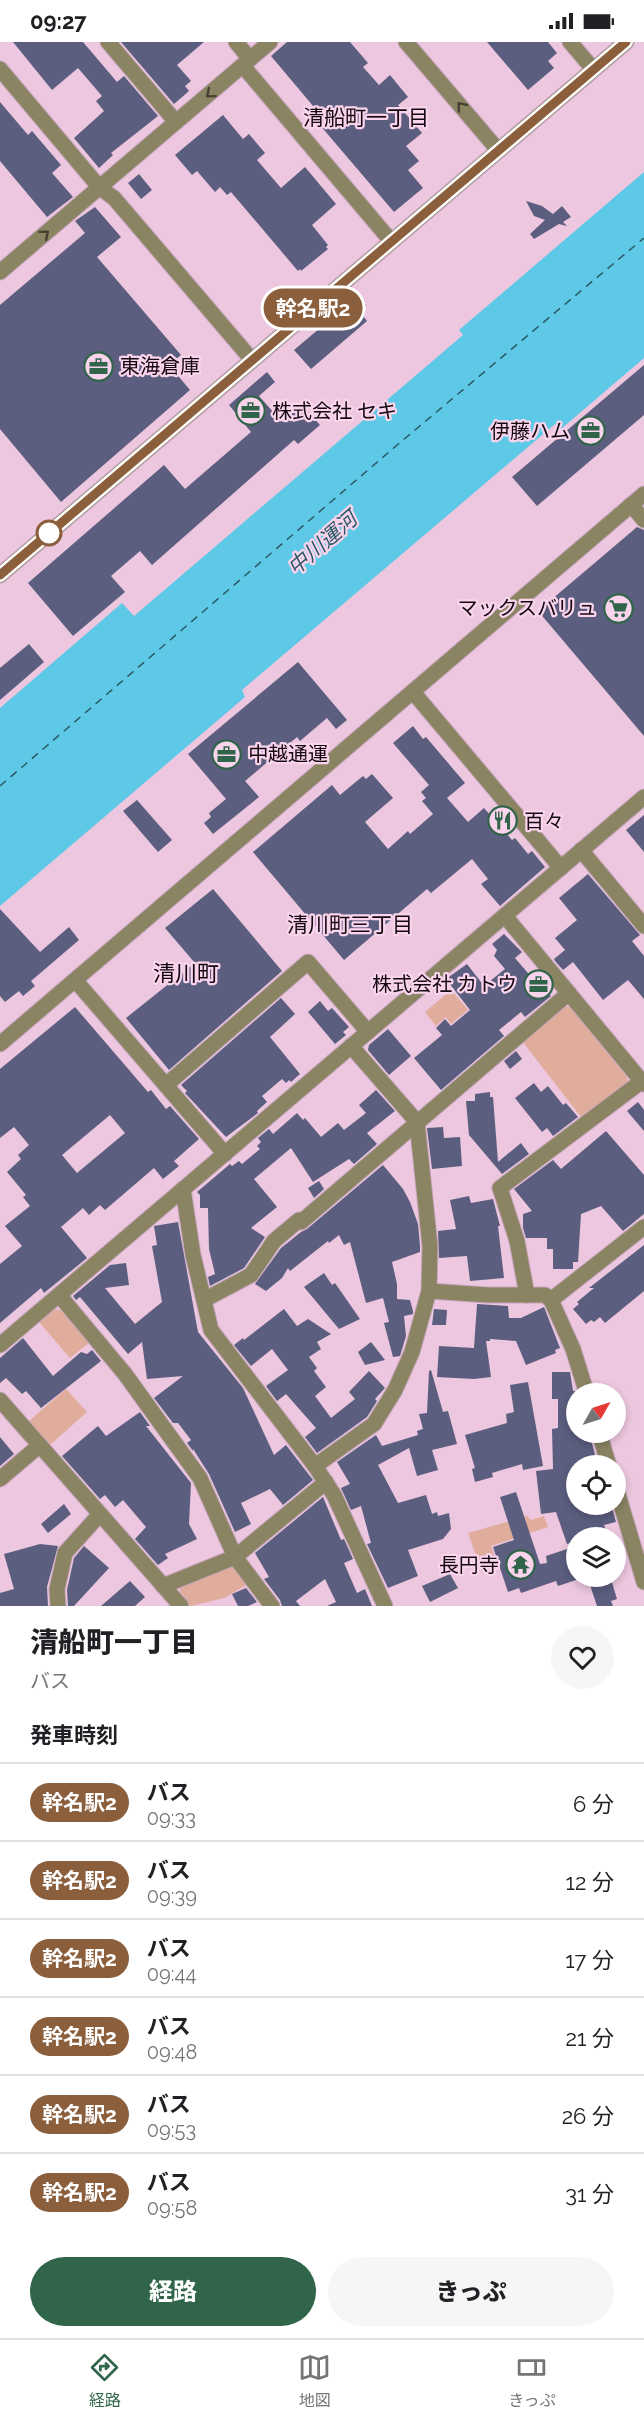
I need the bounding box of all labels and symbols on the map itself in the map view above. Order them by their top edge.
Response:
one-way arrow [206,86,217,97]
one-way arrow [457,102,468,113]
district label: 清船町一丁目 [303,105,429,130]
one-way arrow [38,230,49,241]
line badge: 幹名駅2 [271,288,355,328]
office icon: 東海倉庫 [83,350,115,382]
place label: 東海倉庫 [120,354,200,378]
office icon: 株式会社 セキ [235,395,267,427]
place label: 株式会社 セキ [272,399,397,423]
office icon: 伊藤ハム [575,415,607,447]
place label: 伊藤ハム [490,419,570,443]
water label: 中川運河 [282,503,365,580]
unlabelled marker [36,520,62,546]
supermarket icon: マックスバリュ [602,592,634,624]
place label: マックスバリュ [458,596,597,620]
office icon: 中越通運 [211,738,243,770]
place label: 中越通運 [248,742,328,766]
restaurant icon: 百々 [487,805,519,837]
place label: 百々 [524,809,564,833]
district label: 清川町三丁目 [287,912,413,937]
district label: 清川町 [153,960,219,986]
office icon: 株式会社 カトウ [522,968,554,1000]
place label: 株式会社 カトウ [372,972,517,996]
north arrow [566,1383,626,1443]
temple icon: 長円寺 [504,1549,536,1581]
place label: 長円寺 [439,1553,499,1577]

